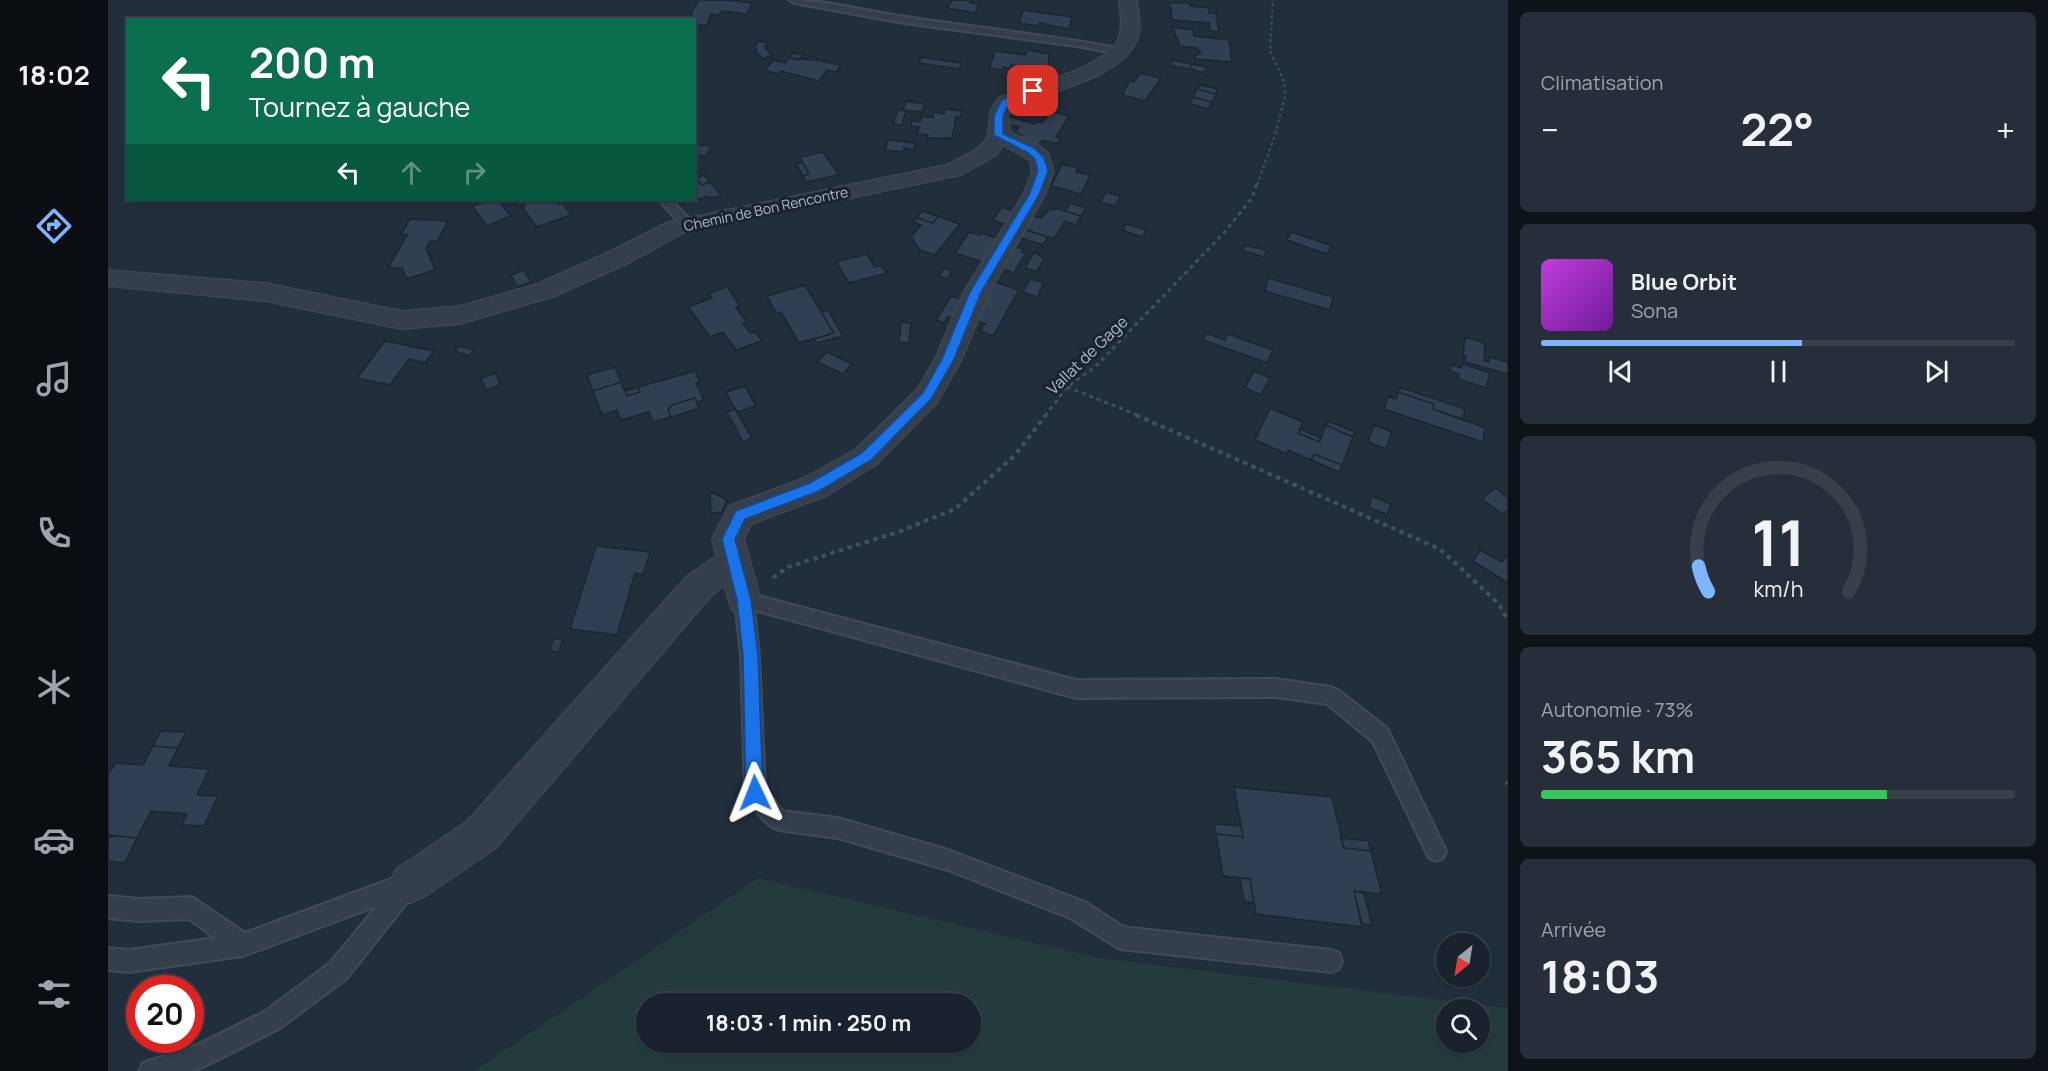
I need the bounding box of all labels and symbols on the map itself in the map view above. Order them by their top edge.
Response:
pin [1007,65,1058,116]
street label: Chemin de Bon Rencontre [682,182,850,235]
street label: Vallat de Gage [1042,311,1132,399]
position arrow [723,761,787,825]
north arrow [1436,933,1490,987]
speed limit sign: 20 [126,975,204,1053]

